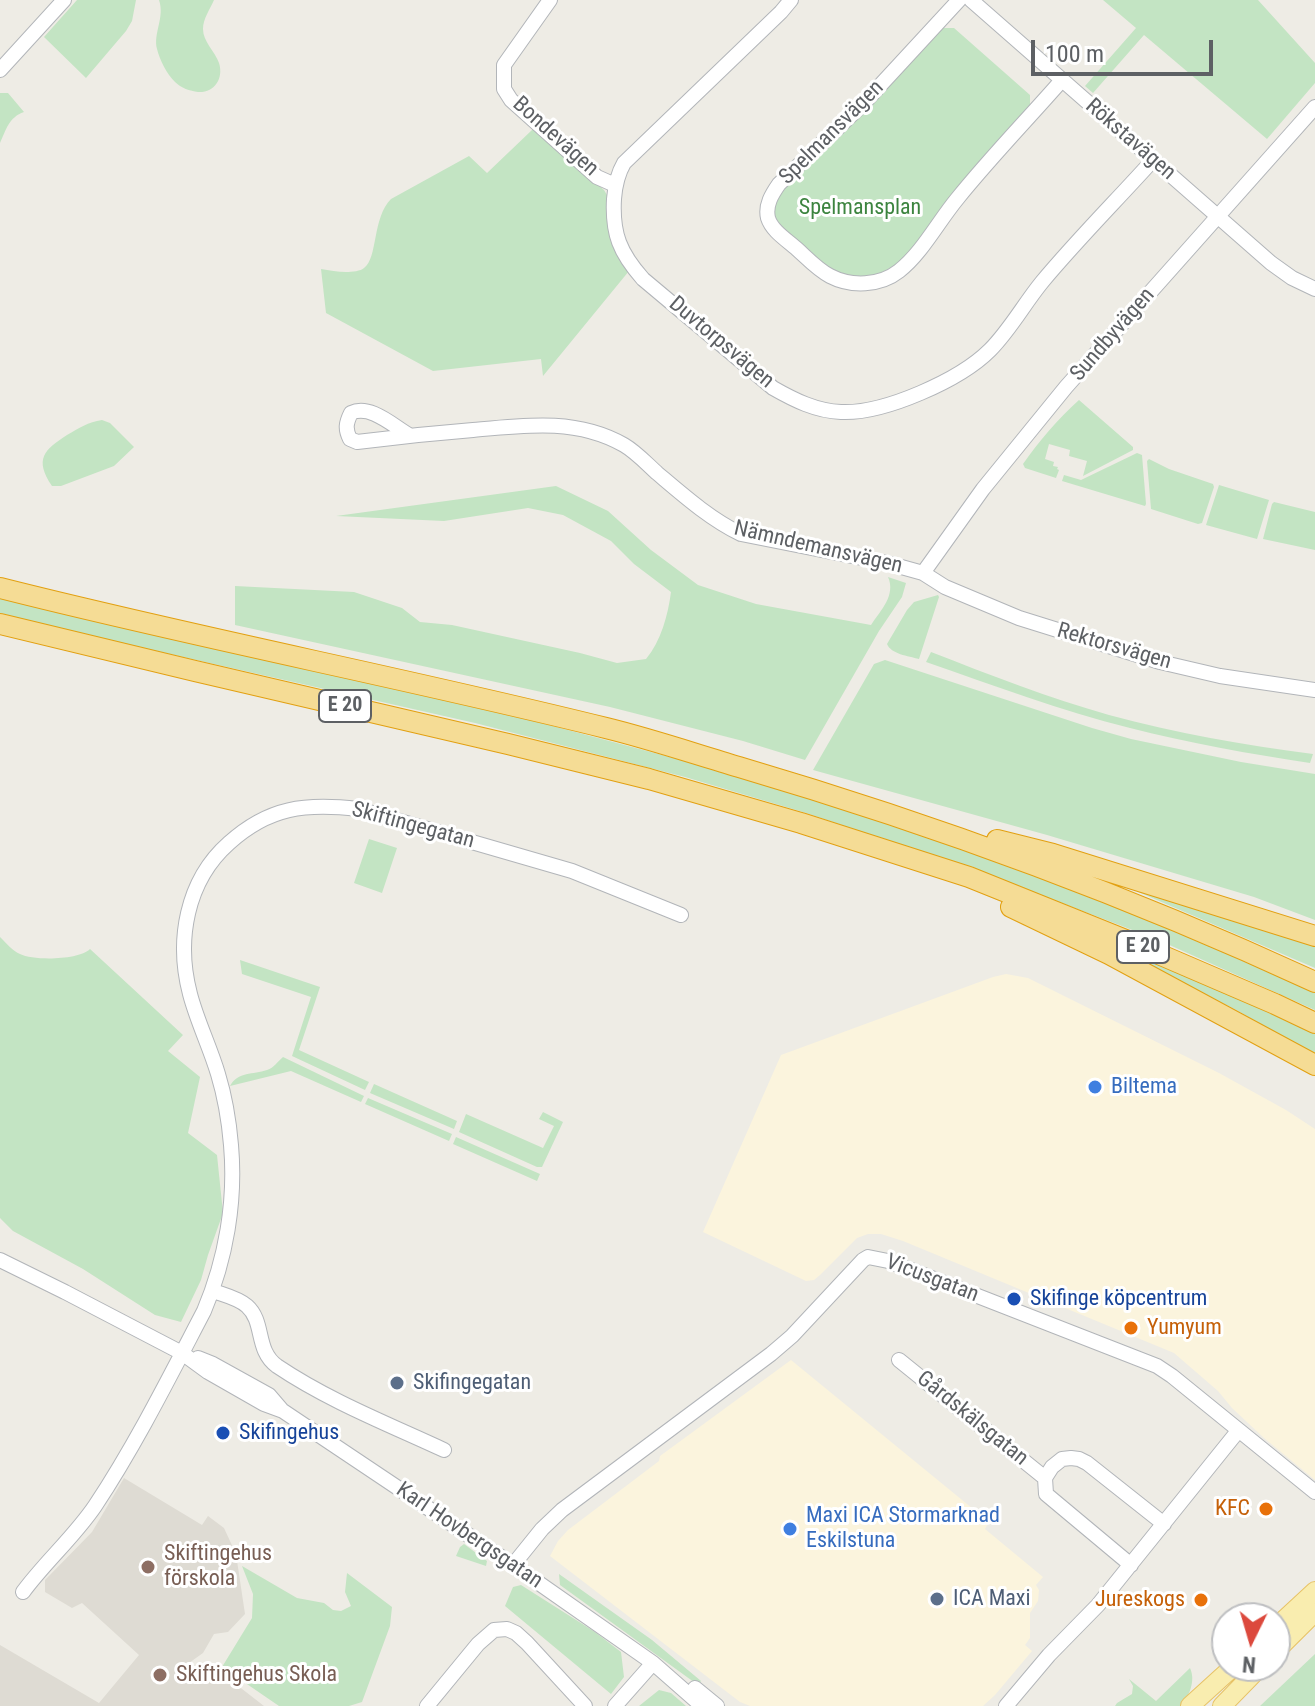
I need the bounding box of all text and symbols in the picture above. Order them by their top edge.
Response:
scale bar [1035,24,1217,74]
text: 100 m [1045,40,1104,68]
street label: Spelmansvägen [774,75,890,191]
street label: Bondevägen [507,92,603,182]
street label: Rökstavägen [1079,94,1181,186]
park label: Spelmansplan [799,195,921,221]
street label: Sundbyvägen [1065,283,1161,387]
street label: Duvtorpsvägen [663,291,779,395]
street label: Nämndemansvägen [731,516,905,580]
street label: Rektorsvägen [1054,618,1174,676]
road number: E 20 [319,690,371,722]
street label: Skiftingegatan [349,797,477,855]
road number: E 20 [1117,931,1169,963]
place label: Biltema [1111,1074,1177,1100]
marker: Biltema [1086,1078,1104,1096]
street label: Vicusgatan [882,1249,982,1309]
place label: Skifinge köpcentrum [1030,1286,1207,1312]
marker: Skifinge köpcentrum [1005,1290,1023,1308]
place label: Yumyum [1147,1315,1222,1341]
marker: Yumyum [1122,1319,1140,1337]
street label: Gårdskälsgatan [911,1366,1033,1472]
place label: Skifingegatan [413,1370,531,1396]
marker: Skifingegatan [388,1374,406,1392]
place label: Skifingehus [239,1420,339,1446]
marker: Skifingehus [214,1424,232,1442]
street label: Karl Hovbergsgatan [391,1477,547,1595]
place label: KFC [1215,1496,1250,1522]
marker: KFC [1257,1500,1275,1518]
place label: Maxi ICA Stormarknad Eskilstuna [806,1503,1000,1554]
marker: Maxi ICA Stormarknad Eskilstuna [781,1520,799,1538]
place label: Skiftingehus förskola [164,1541,272,1592]
marker: Skiftingehus förskola [139,1558,157,1576]
place label: ICA Maxi [953,1586,1031,1612]
place label: Jureskogs [1095,1587,1185,1613]
marker: ICA Maxi [928,1590,946,1608]
marker: Jureskogs [1192,1591,1210,1609]
north arrow [1211,1602,1291,1682]
text: N [1241,1651,1257,1677]
place label: Skiftingehus Skola [176,1662,337,1688]
marker: Skiftingehus Skola [151,1666,169,1684]

